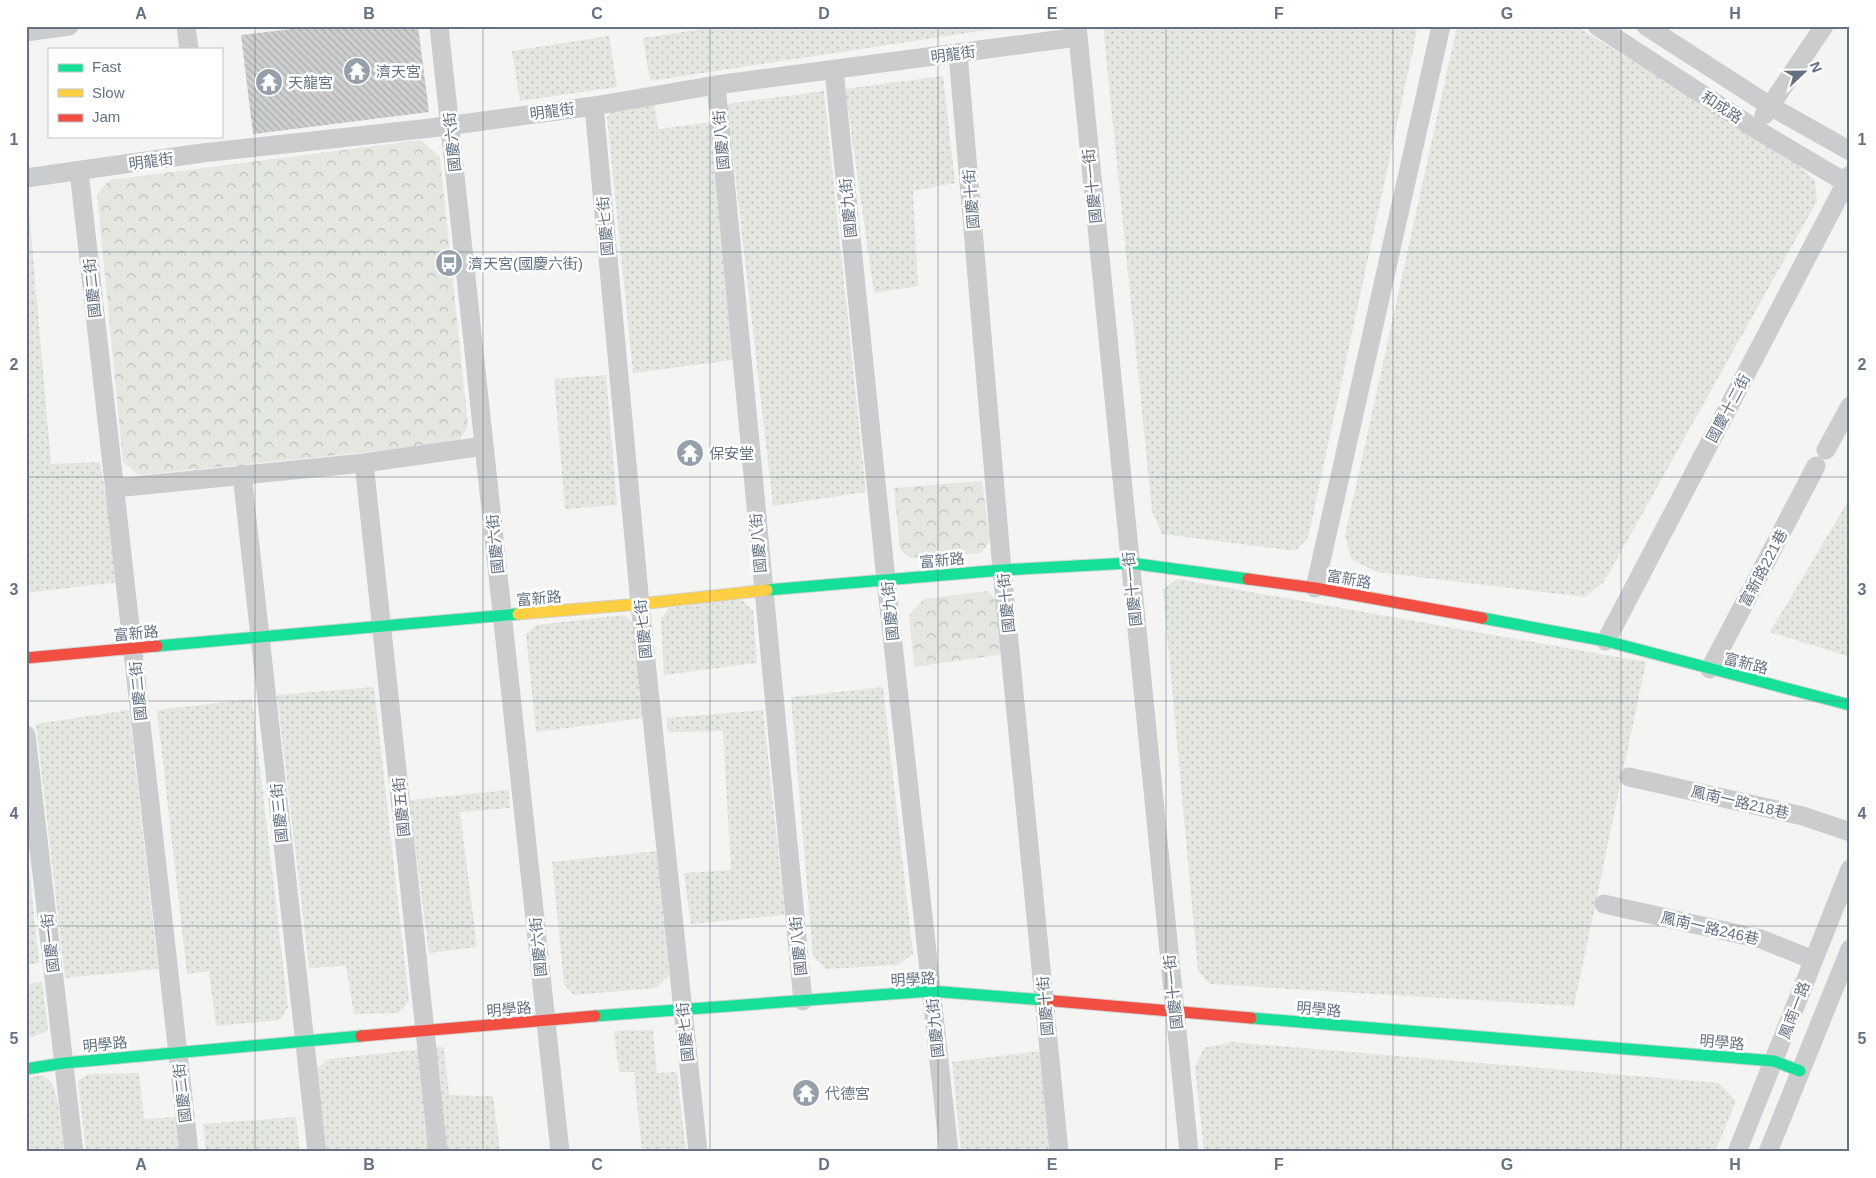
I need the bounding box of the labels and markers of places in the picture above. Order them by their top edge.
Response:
temple icon: 濟天宮 [342,56,372,86]
place label: 濟天宮 [376,63,421,80]
temple icon: 天龍宮 [254,67,284,97]
place label: 天龍宮 [288,74,333,91]
bus stop icon: 濟天宮(國慶六街) [434,248,464,278]
place label: 濟天宮(國慶六街) [468,255,583,272]
temple icon: 保安堂 [675,438,705,468]
place label: 保安堂 [709,445,754,462]
temple icon: 代德宮 [791,1078,821,1108]
place label: 代德宮 [825,1085,870,1102]

